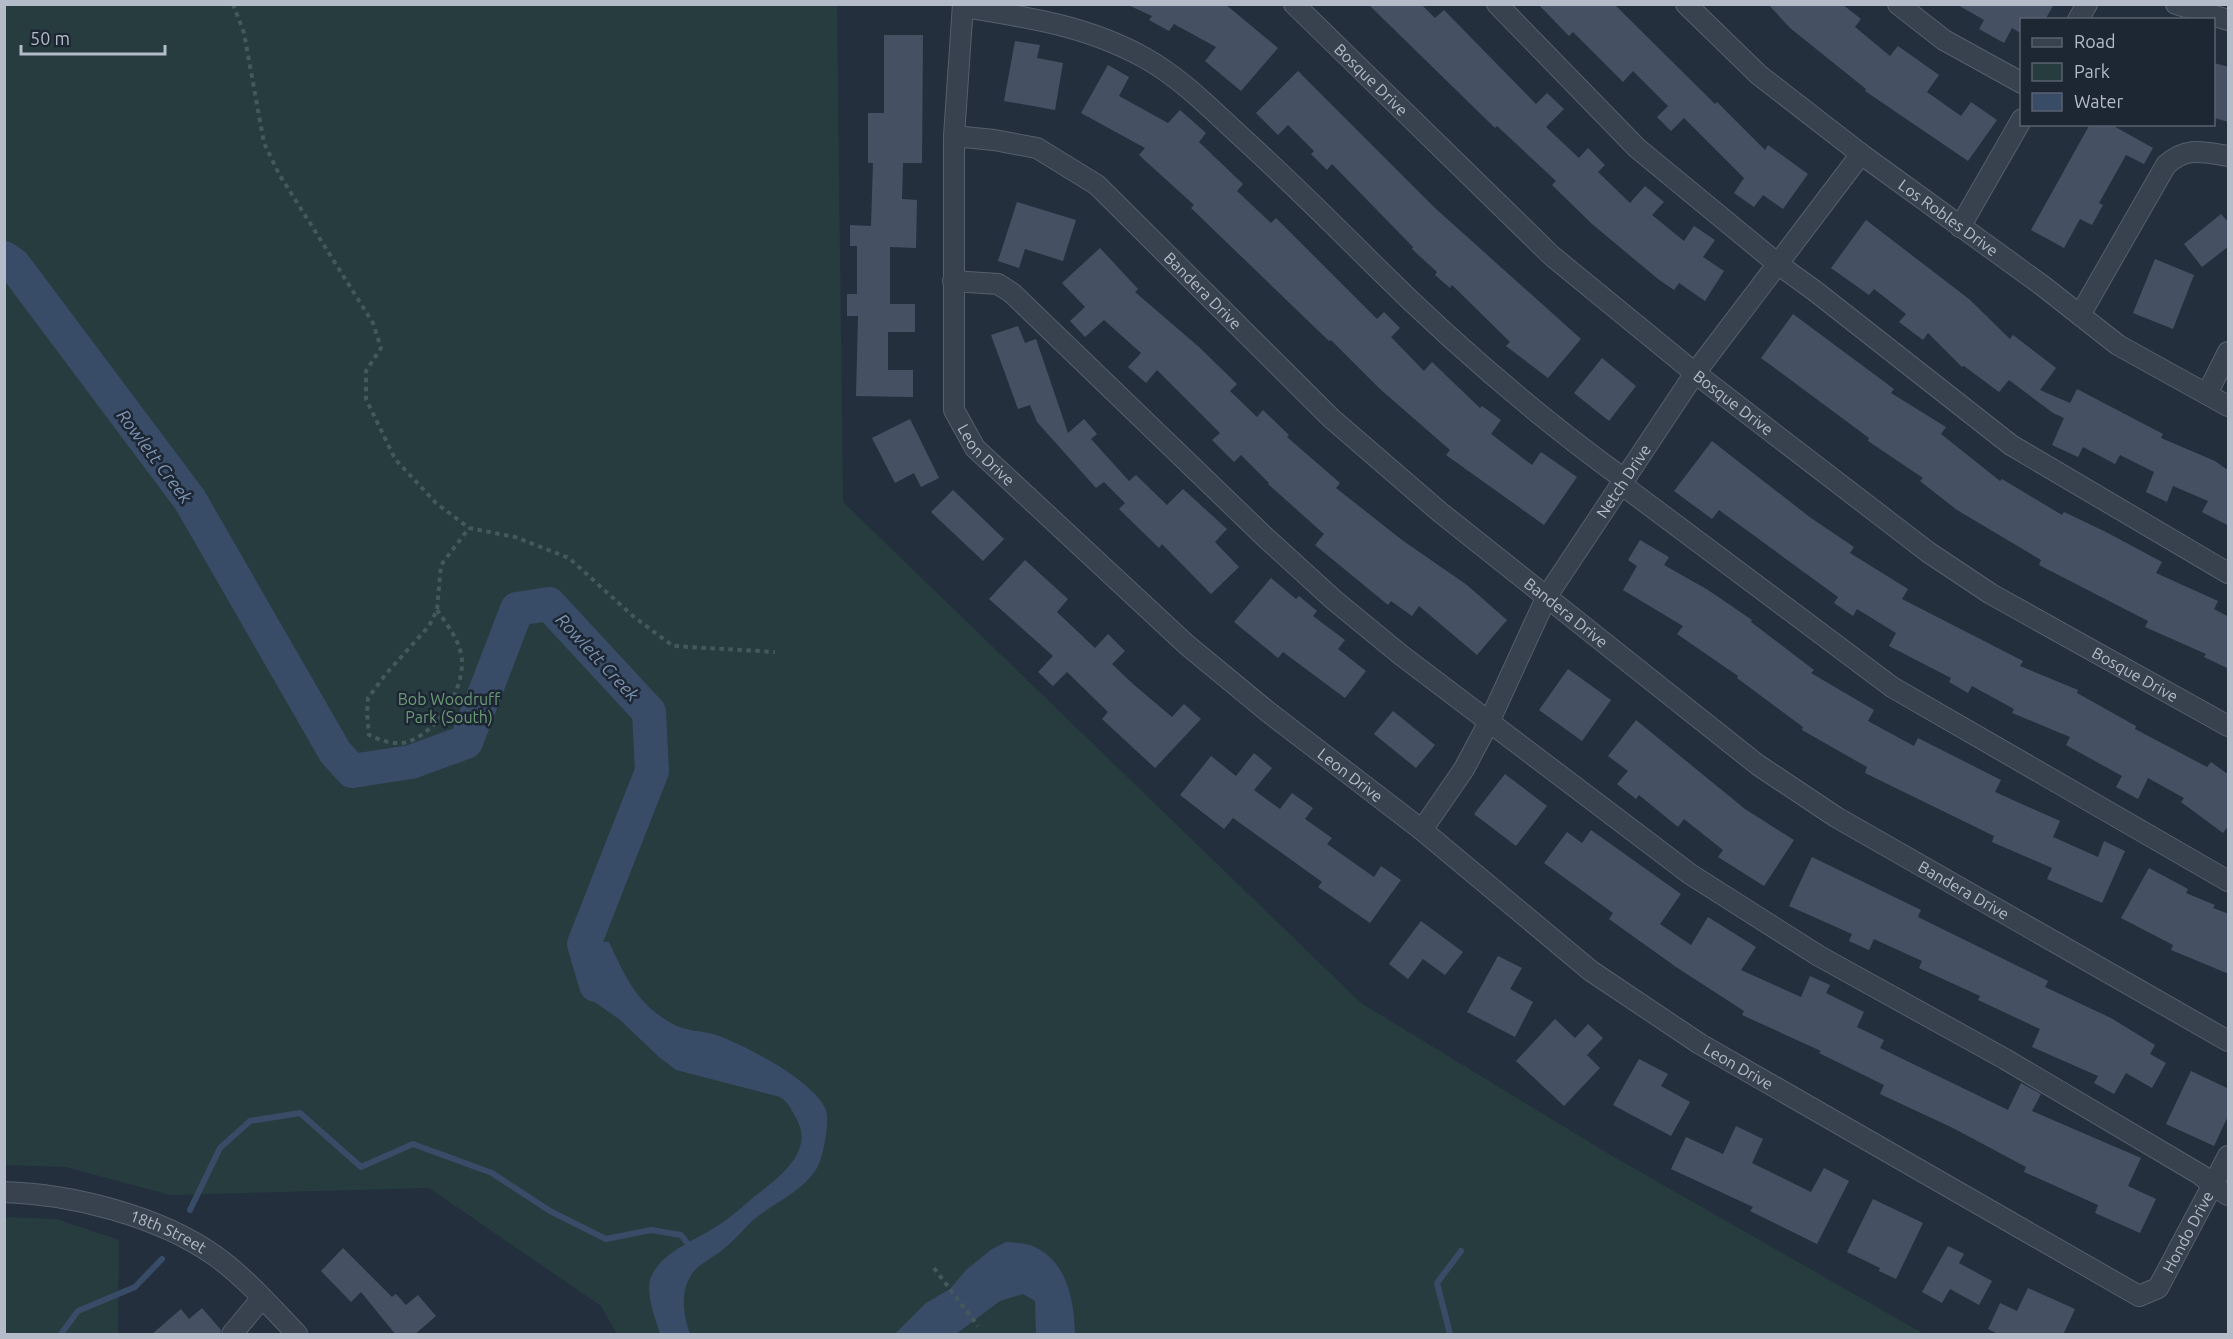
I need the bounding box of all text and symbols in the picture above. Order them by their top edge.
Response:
scale bar [21,18,165,56]
legend [2020,18,2215,126]
text: 50 m [30,28,70,48]
text: Road [2074,31,2116,51]
street label: Bosque Drive [1331,40,1412,119]
text: Park [2074,61,2110,81]
text: Water [2074,91,2124,111]
street label: Los Robles Drive [1895,175,2002,260]
street label: Bandera Drive [1161,248,1245,333]
street label: Bosque Drive [1690,366,1777,439]
water label: Rowlett Creek [113,405,197,507]
street label: Leon Drive [954,421,1018,489]
street label: Netch Drive [1592,441,1654,521]
street label: Bandera Drive [1521,574,1612,651]
water label: Rowlett Creek [552,609,644,705]
street label: Bosque Drive [2089,643,2181,705]
park label: Bob Woodruff Park (South) [398,690,501,727]
street label: Leon Drive [1314,744,1386,806]
street label: Bandera Drive [1915,857,2012,923]
street label: Leon Drive [1701,1039,1776,1093]
street label: Hondo Drive [2159,1188,2217,1276]
street label: 18th Street [128,1206,210,1257]

